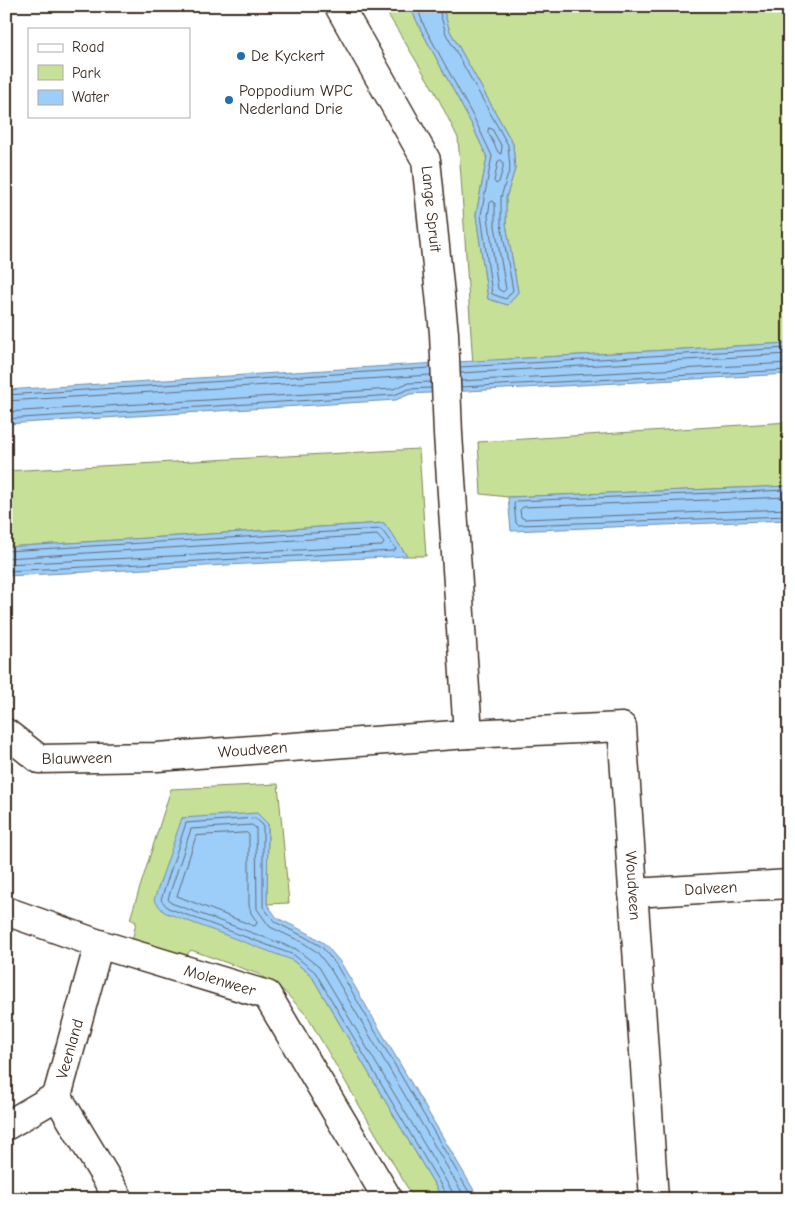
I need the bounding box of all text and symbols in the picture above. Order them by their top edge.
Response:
legend [28,28,190,118]
text: Road [72,38,104,56]
place label: De Kyckert [251,47,325,65]
marker: De Kyckert [235,50,247,62]
text: Park [72,64,101,82]
place label: Poppodium WPC Nederland Drie [239,82,353,118]
text: Water [72,88,109,106]
marker: Poppodium WPC Nederland Drie [223,94,235,106]
street label: Lange Spruit [418,165,445,253]
street label: Woudveen [217,738,288,761]
street label: Blauwveen [41,749,113,768]
street label: Woudveen [621,850,644,921]
street label: Dalveen [684,878,738,899]
street label: Molenweer [182,961,259,1000]
street label: Veenland [53,1017,87,1081]

